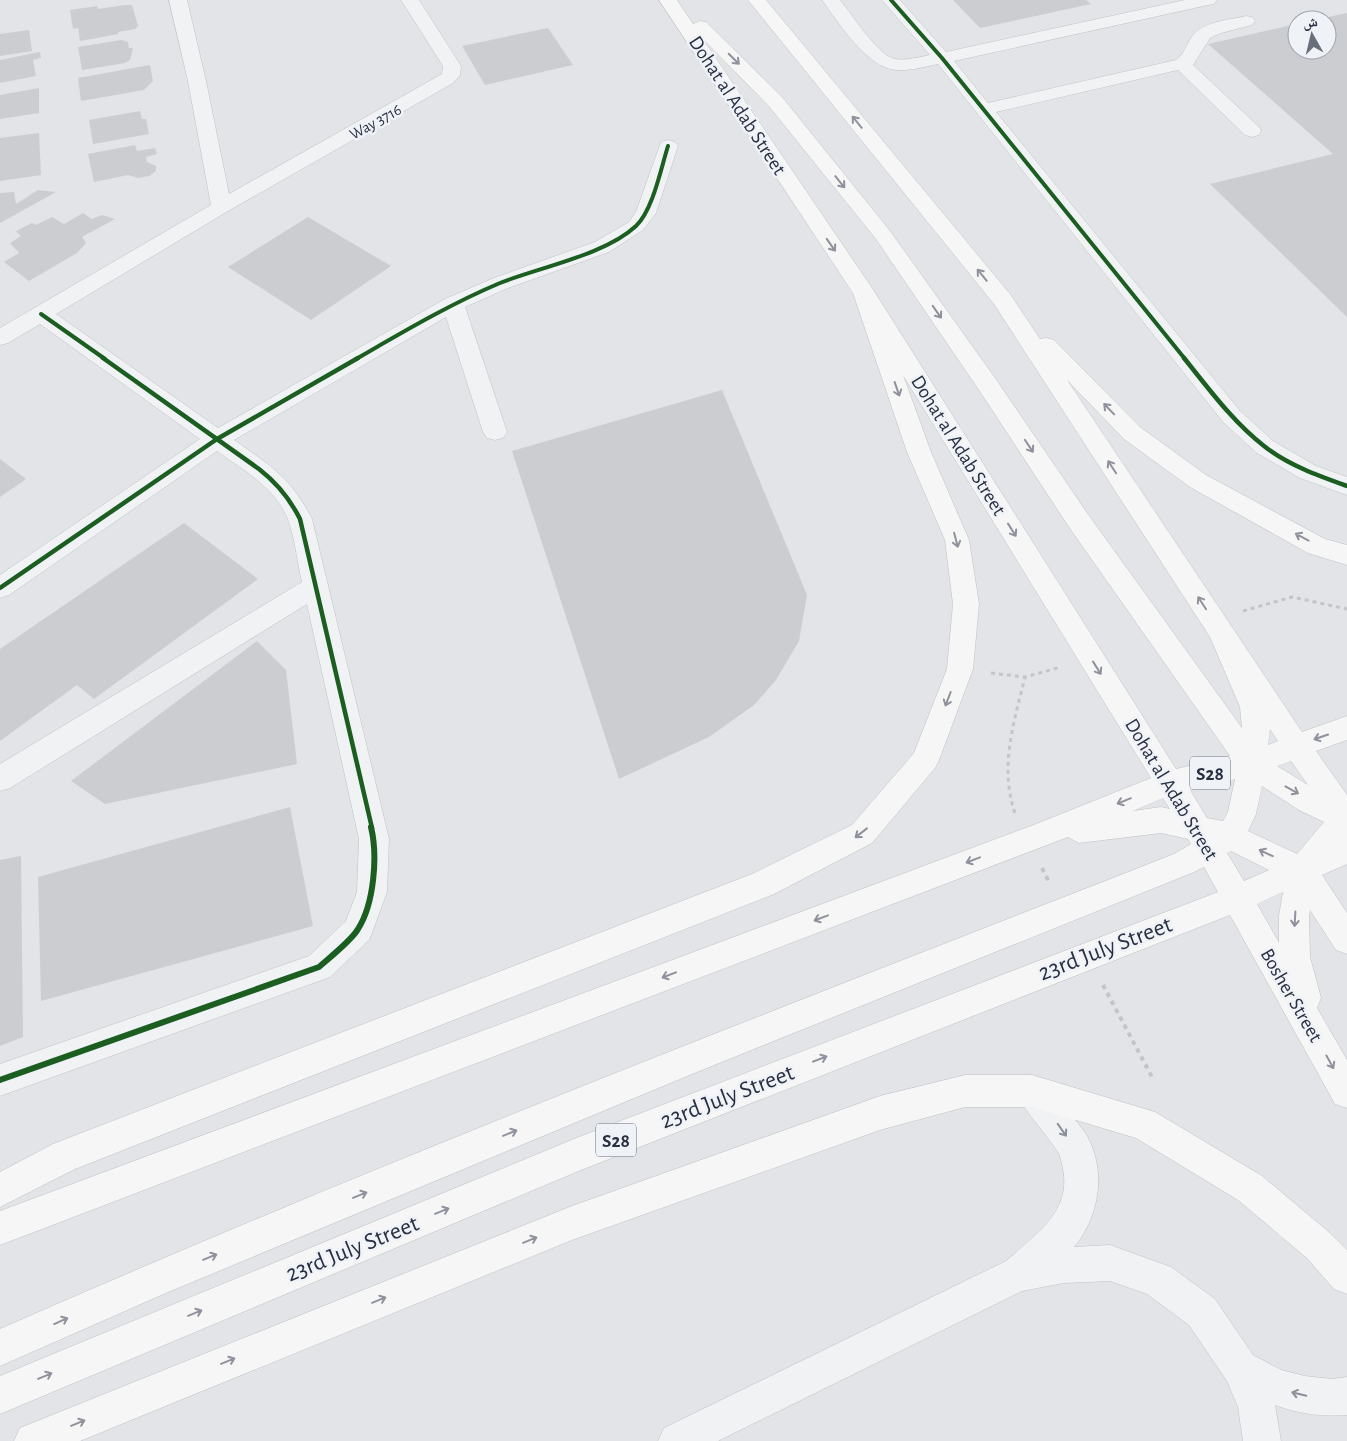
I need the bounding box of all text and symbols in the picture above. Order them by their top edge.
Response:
north arrow [1287,10,1337,60]
text: ش [1302,15,1319,32]
street label: Dohat al Adab Street [685,33,790,179]
one-way arrow [727,53,740,65]
street label: Way 3716 [347,101,405,143]
one-way arrow [852,115,863,128]
one-way arrow [835,175,845,189]
one-way arrow [826,238,836,252]
one-way arrow [976,269,987,282]
one-way arrow [932,305,942,319]
street label: Dohat al Adab Street [907,372,1010,520]
one-way arrow [893,381,902,396]
one-way arrow [1103,403,1115,416]
one-way arrow [1024,439,1034,453]
one-way arrow [1107,460,1118,474]
one-way arrow [1007,522,1017,536]
one-way arrow [952,532,961,548]
one-way arrow [1295,532,1310,541]
one-way arrow [1197,596,1207,610]
one-way arrow [1093,660,1103,674]
one-way arrow [943,691,952,707]
street label: Dohat al Adab Street [1121,715,1221,864]
one-way arrow [1314,733,1330,742]
road number: S28 [1190,756,1230,790]
one-way arrow [1285,785,1299,795]
one-way arrow [1117,797,1132,807]
one-way arrow [854,827,867,838]
one-way arrow [1259,847,1274,857]
one-way arrow [966,856,981,865]
one-way arrow [1290,910,1300,926]
street label: 23rd July Street [1035,912,1176,985]
one-way arrow [814,913,829,923]
street label: Bosher Street [1256,945,1326,1046]
one-way arrow [662,971,677,980]
one-way arrow [812,1054,827,1064]
one-way arrow [1326,1054,1335,1069]
street label: 23rd July Street [657,1060,798,1133]
one-way arrow [1057,1123,1067,1137]
road number: S28 [596,1124,636,1156]
one-way arrow [502,1128,517,1138]
one-way arrow [352,1190,367,1199]
one-way arrow [434,1205,449,1215]
street label: 23rd July Street [283,1211,423,1286]
one-way arrow [522,1235,537,1244]
one-way arrow [202,1251,217,1261]
one-way arrow [371,1295,386,1305]
one-way arrow [187,1307,202,1317]
one-way arrow [53,1316,68,1325]
one-way arrow [221,1356,236,1365]
one-way arrow [37,1370,52,1380]
one-way arrow [1291,1389,1307,1398]
one-way arrow [70,1417,85,1427]

